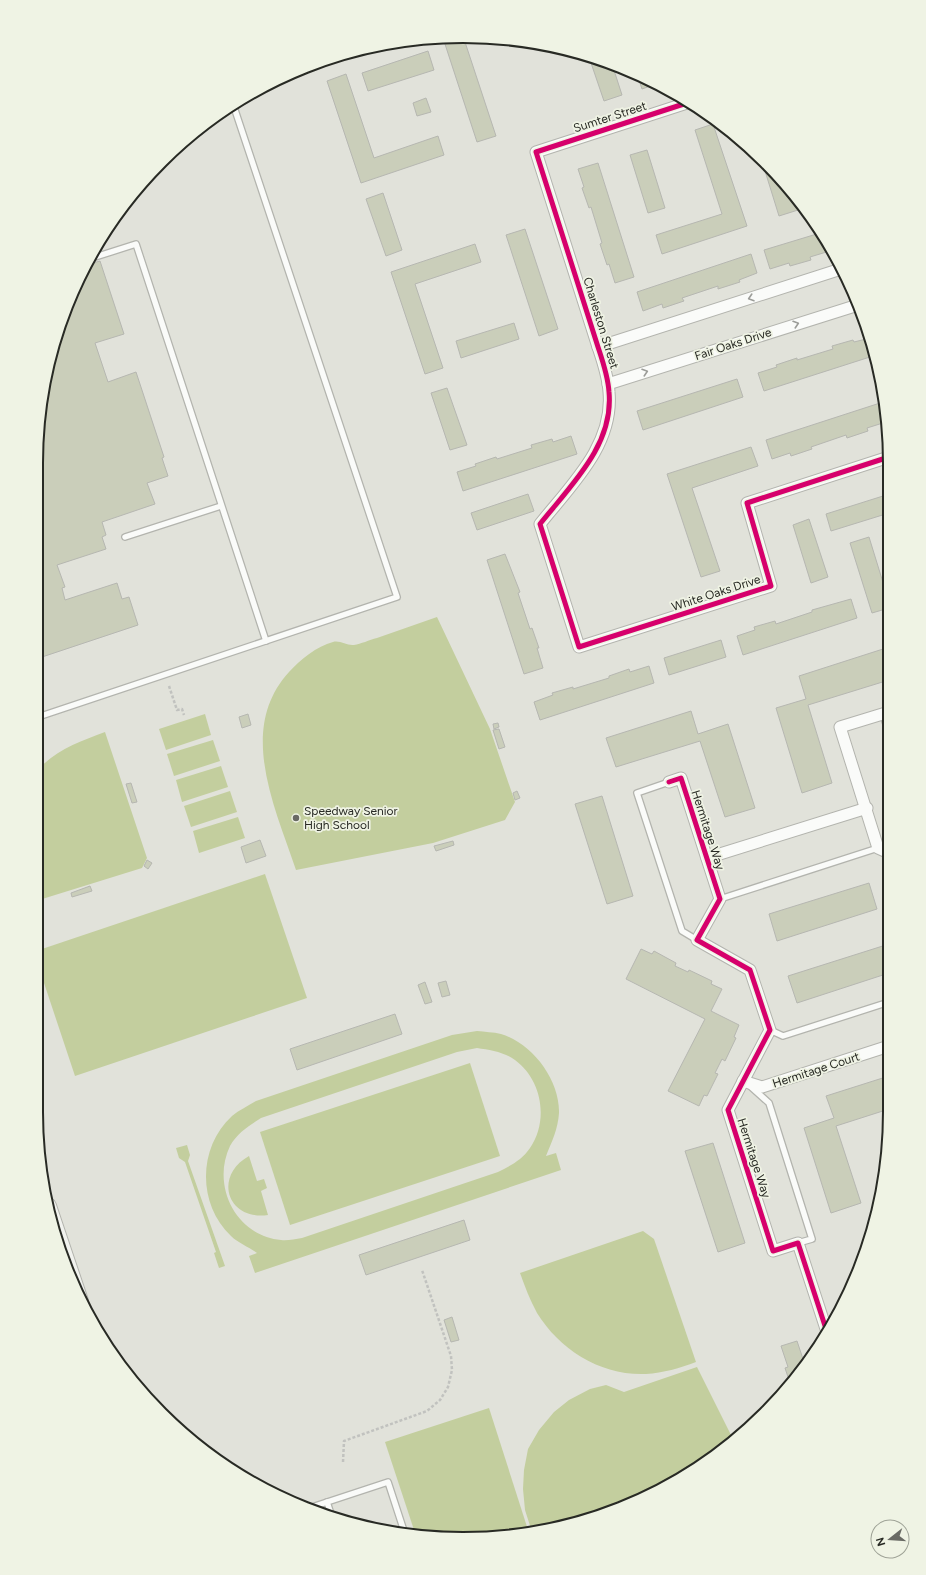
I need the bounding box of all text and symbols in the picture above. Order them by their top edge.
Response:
street label: Sumter Street [572,98,649,135]
street label: Charleston Street [580,276,622,371]
one-way arrow [748,293,755,302]
one-way arrow [792,321,799,329]
street label: Fair Oaks Drive [693,325,774,363]
one-way arrow [642,369,649,377]
street label: White Oaks Drive [670,572,763,614]
street label: Hermitage Way [688,788,728,872]
place label: Speedway Senior High School [304,804,398,832]
marker: Speedway Senior High School [291,813,301,823]
street label: Hermitage Court [771,1049,862,1091]
street label: Hermitage Way [734,1116,774,1200]
north arrow [870,1519,910,1559]
text: N [873,1536,888,1548]

